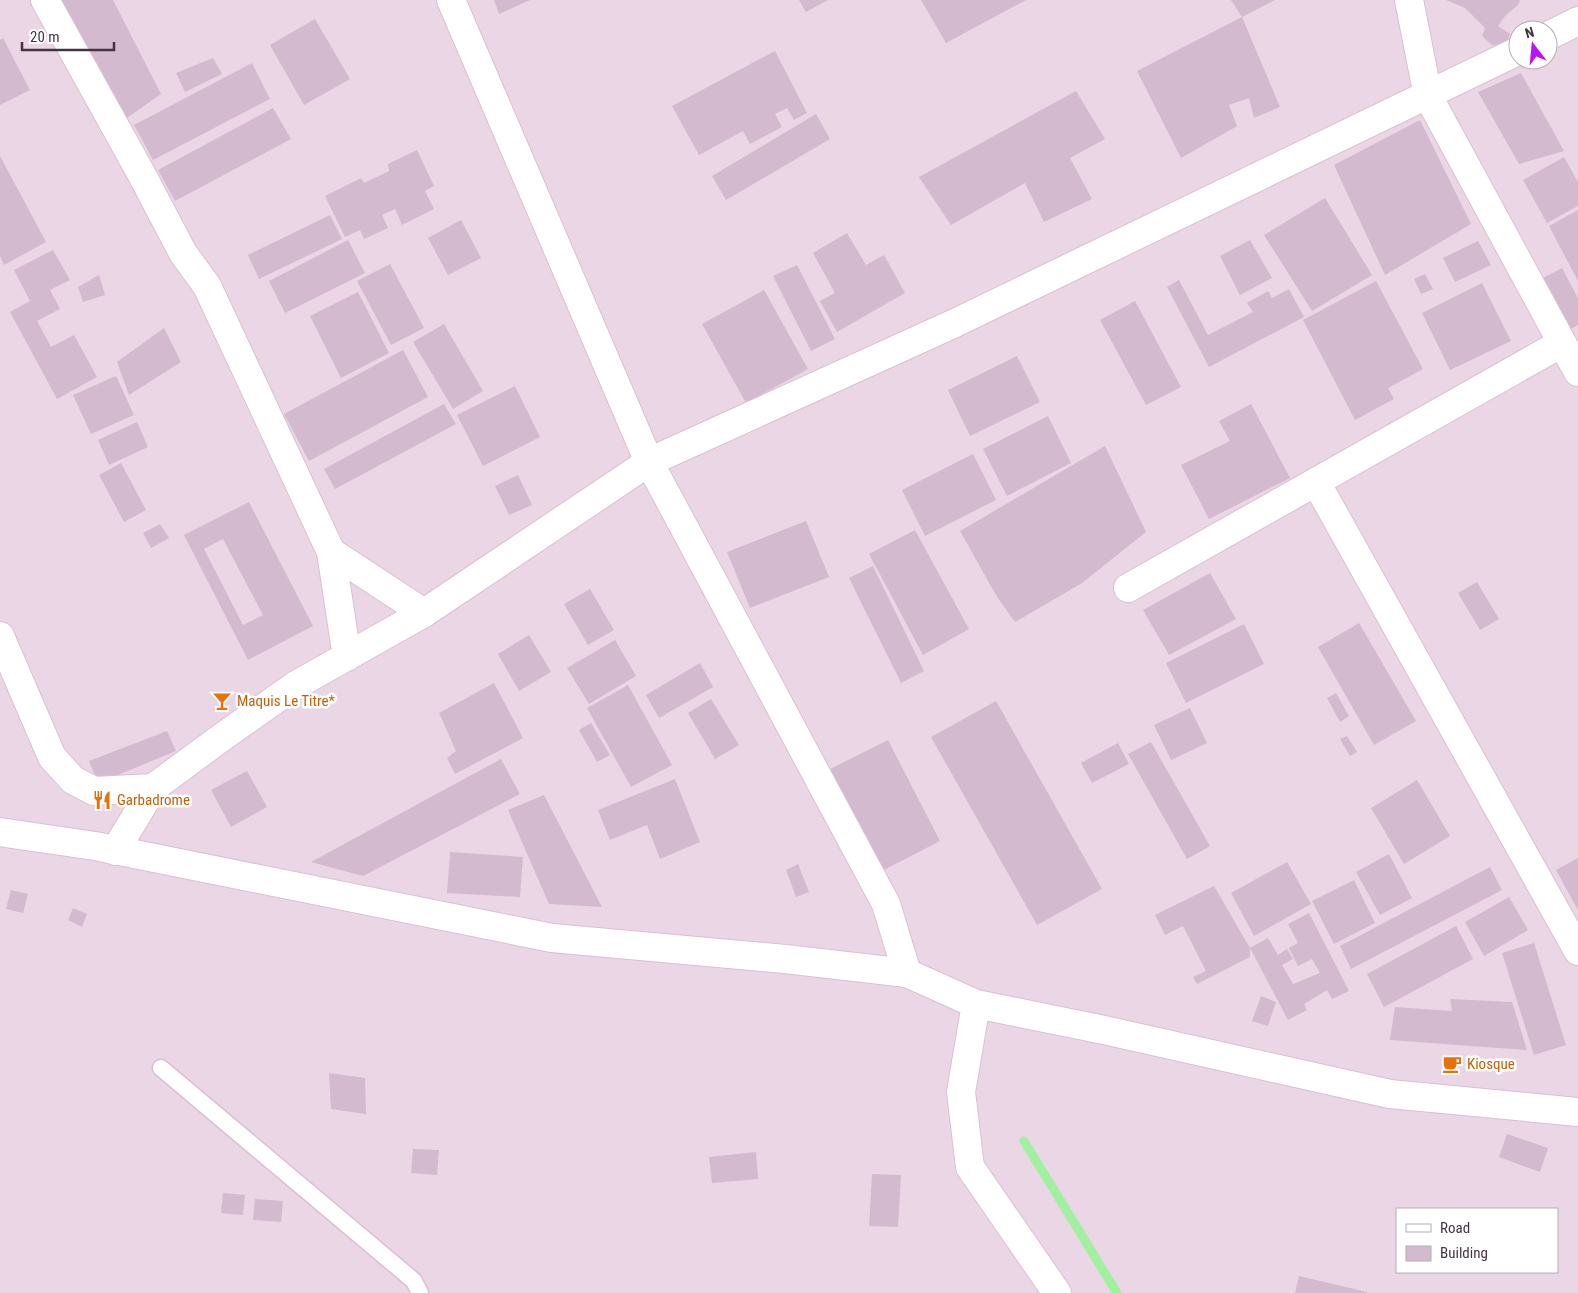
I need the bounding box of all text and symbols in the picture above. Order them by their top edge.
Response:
scale bar [22,20,115,52]
north arrow [1508,20,1558,70]
text: N [1523,24,1536,41]
text: 20 m [30,28,60,46]
bar icon: Maquis Le Titre* [211,690,233,712]
place label: Maquis Le Titre* [237,692,335,710]
restaurant icon: Garbadrome [91,789,113,811]
place label: Garbadrome [117,791,190,809]
cafe icon: Kiosque [1441,1053,1463,1075]
place label: Kiosque [1467,1055,1515,1073]
legend [1396,1208,1558,1273]
text: Road [1440,1219,1470,1237]
text: Building [1440,1244,1488,1262]

